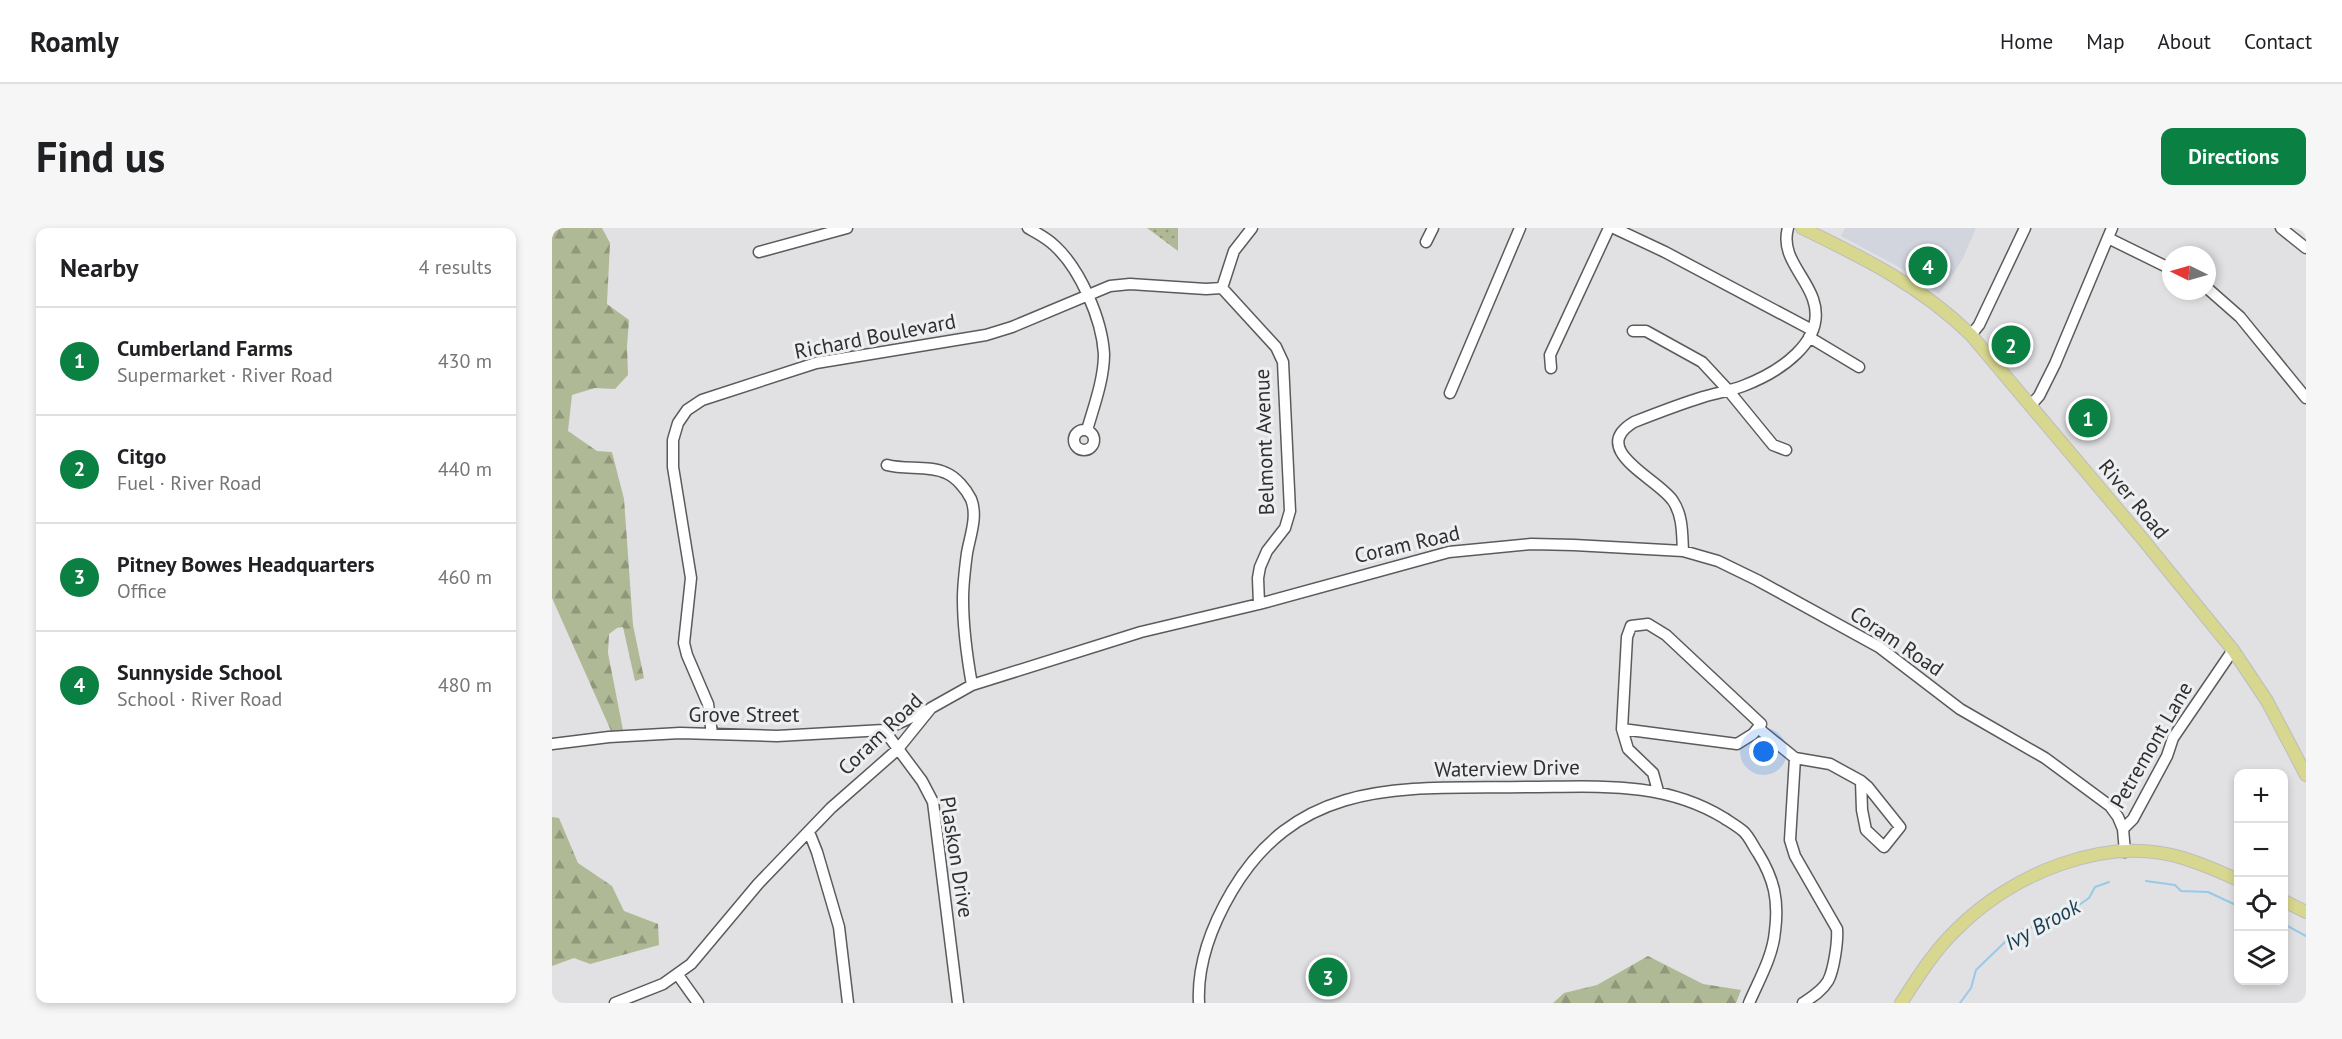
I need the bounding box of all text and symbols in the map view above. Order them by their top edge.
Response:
text: Roamly [30,23,119,60]
text: Home [2000,28,2053,55]
text: Map [2086,28,2125,55]
text: About [2158,28,2211,55]
text: Contact [2244,28,2312,55]
button: Directions [2161,128,2306,185]
text: Find us [36,129,165,184]
pin: 4 [1908,243,1948,288]
north arrow [2162,246,2216,300]
text: Nearby [60,251,138,284]
text: 4 results [419,254,492,280]
street label: Richard Boulevard [792,307,958,365]
pin: 2 [1992,322,2030,368]
text: Cumberland Farms [117,334,293,362]
text: 1 [74,348,85,374]
text: 430 m [438,348,492,374]
text: Supermarket · River Road [117,362,333,388]
street label: Belmont Avenue [1248,368,1280,516]
pin: 1 [2068,396,2108,441]
text: Citgo [117,442,166,470]
street label: River Road [2093,454,2175,544]
text: 2 [74,456,85,482]
text: 440 m [438,456,492,482]
text: Fuel · River Road [117,470,261,496]
street label: Coram Road [1352,519,1462,569]
text: Pitney Bowes Headquarters [117,550,375,578]
text: 3 [74,564,85,590]
text: 460 m [438,564,492,590]
text: Office [117,578,167,604]
street label: Coram Road [1845,600,1949,682]
text: Sunnyside School [117,658,282,686]
text: 4 [74,672,85,698]
text: 480 m [438,672,492,698]
street label: Petremont Lane [2104,677,2198,813]
text: School · River Road [117,686,282,712]
street label: Coram Road [832,687,928,781]
street label: Grove Street [689,701,799,728]
your location [1749,737,1778,766]
street label: Waterview Drive [1434,753,1580,783]
map controls [2234,769,2288,985]
button: + [2234,769,2288,823]
street label: Plaskon Drive [934,794,980,920]
button: − [2234,823,2288,877]
button: locate [2234,877,2288,931]
water label: Ivy Brook [1999,891,2086,956]
button: layers [2234,931,2288,985]
pin: 3 [1308,954,1348,999]

